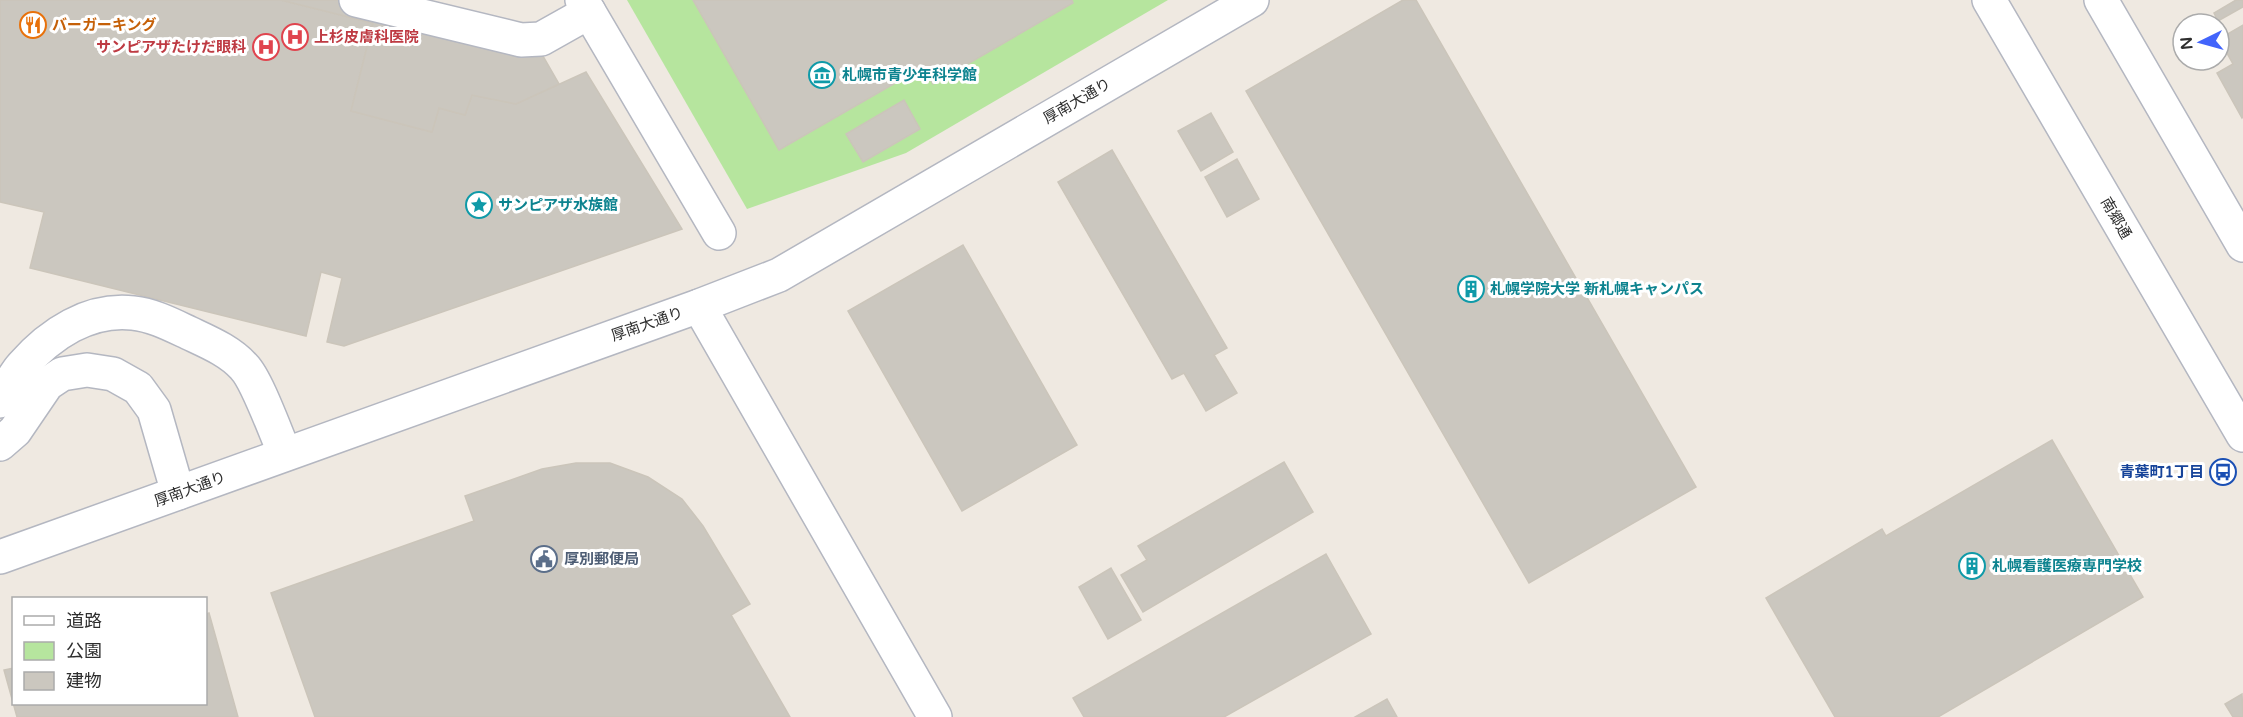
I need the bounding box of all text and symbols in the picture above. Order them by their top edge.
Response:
restaurant icon: バーガーキング [18,10,48,40]
north arrow [2171,12,2231,72]
place label: バーガーキング [52,16,157,34]
hospital icon: 上杉皮膚科医院 [280,22,310,52]
place label: 上杉皮膚科医院 [314,28,419,46]
hospital icon: サンピアザたけだ眼科 [251,32,281,62]
text: N [2177,36,2198,50]
place label: サンピアザたけだ眼科 [96,38,246,56]
museum icon: 札幌市青少年科学館 [807,60,837,90]
place label: 札幌市青少年科学館 [842,66,977,84]
street label: 厚南大通り [1040,74,1114,128]
place icon: サンピアザ水族館 [464,190,494,220]
street label: 南郷通 [2097,194,2135,242]
place label: サンピアザ水族館 [498,196,618,214]
building icon: 札幌学院大学 新札幌キャンパス [1456,274,1486,304]
place label: 札幌学院大学 新札幌キャンパス [1490,280,1704,298]
street label: 厚南大通り [609,303,685,345]
bus stop icon: 青葉町1丁目 [2208,457,2238,487]
place label: 青葉町1丁目 [2120,463,2204,481]
street label: 厚南大通り [152,468,228,510]
public building icon: 厚別郵便局 [529,544,559,574]
place label: 厚別郵便局 [564,550,639,568]
building icon: 札幌看護医療専門学校 [1957,551,1987,581]
place label: 札幌看護医療専門学校 [1992,557,2142,575]
legend [12,597,207,705]
text: 道路 [66,610,102,632]
text: 公園 [66,640,102,662]
text: 建物 [66,670,102,692]

